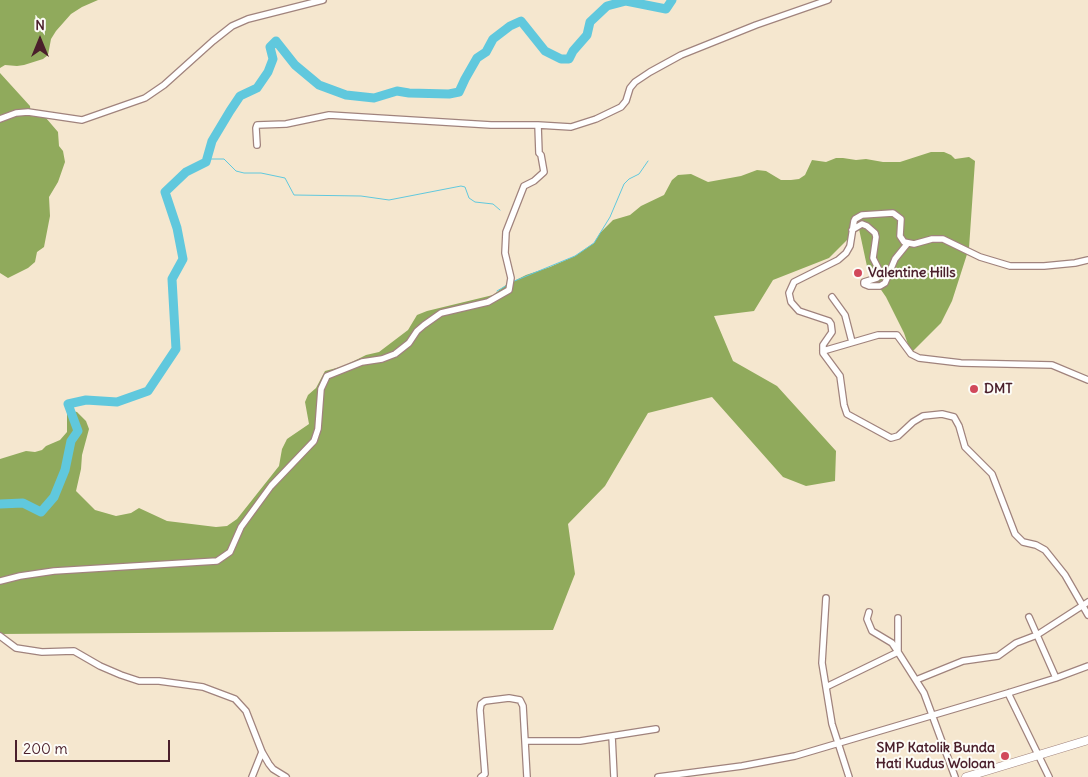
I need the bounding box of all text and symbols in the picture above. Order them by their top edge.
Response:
north arrow [15,15,65,65]
text: N [35,16,45,34]
place label: Valentine Hills [868,265,955,281]
marker: Valentine Hills [852,267,864,279]
place label: DMT [984,381,1013,397]
marker: DMT [968,383,980,395]
scale bar [18,730,172,762]
text: 200 m [23,739,68,758]
place label: SMP Katolik Bunda Hati Kudus Woloan [876,740,995,772]
marker: SMP Katolik Bunda Hati Kudus Woloan [999,750,1011,762]

